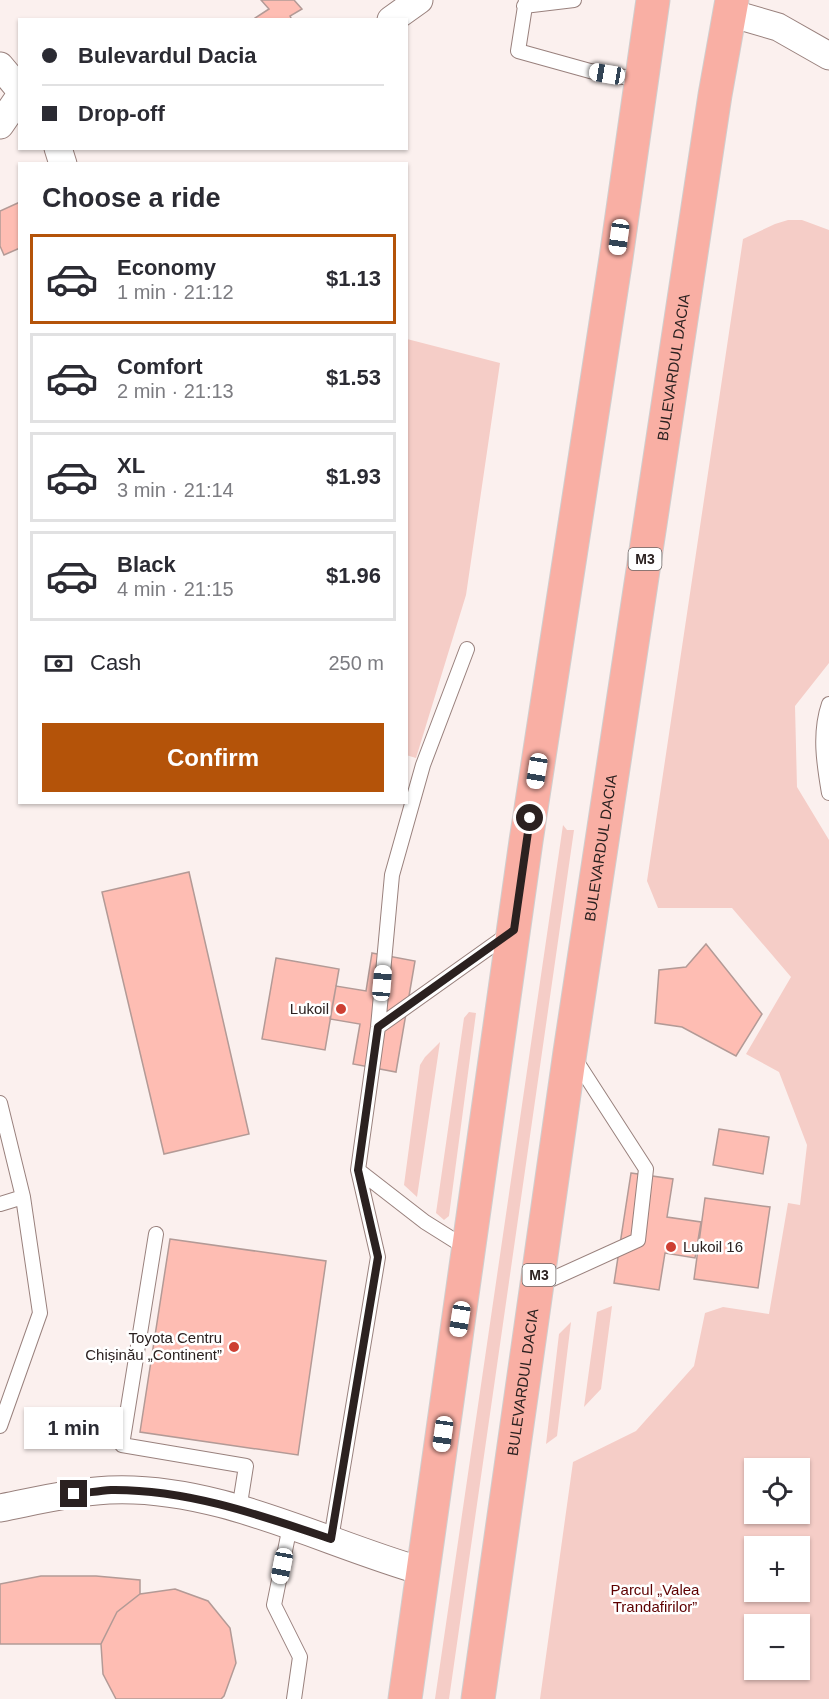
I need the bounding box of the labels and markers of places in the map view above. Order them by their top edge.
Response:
place label: Lukoil [290,1000,329,1017]
marker: Lukoil [334,1002,348,1016]
place label: Lukoil 16 [683,1238,743,1255]
marker: Lukoil 16 [664,1240,678,1254]
place label: Toyota Centru Chișinău „Continent” [85,1329,222,1363]
marker: Toyota Centru Chișinău „Continent” [227,1340,241,1354]

